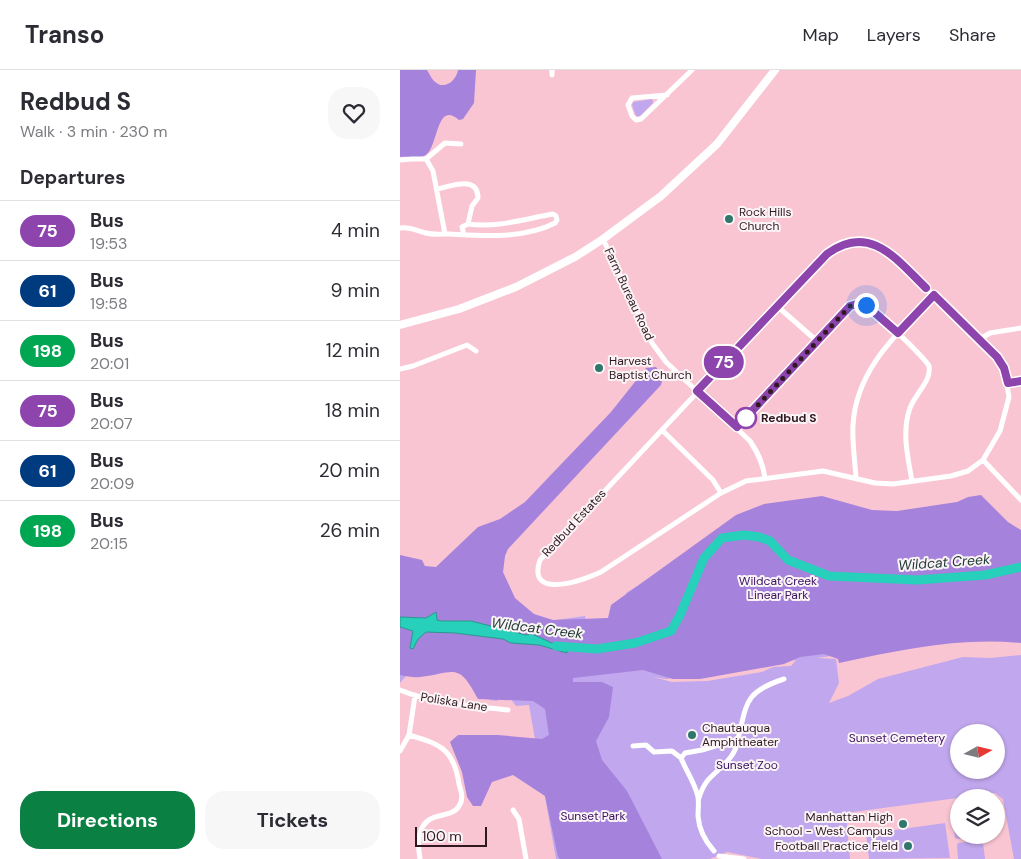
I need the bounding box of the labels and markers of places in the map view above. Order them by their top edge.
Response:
place label: Rock Hills Church [739,204,791,234]
marker: Rock Hills Church [723,213,735,225]
place label: Harvest Baptist Church [609,353,692,383]
marker: Harvest Baptist Church [593,362,605,374]
marker: Redbud S [735,407,757,429]
place label: Redbud S [761,410,816,426]
place label: Chautauqua Amphitheater [702,720,779,750]
marker: Chautauqua Amphitheater [686,729,698,741]
place label: Manhattan High School - West Campus [765,809,893,839]
marker: Manhattan High School - West Campus [897,818,909,830]
place label: Football Practice Field [775,838,898,854]
marker: Football Practice Field [902,840,914,852]

